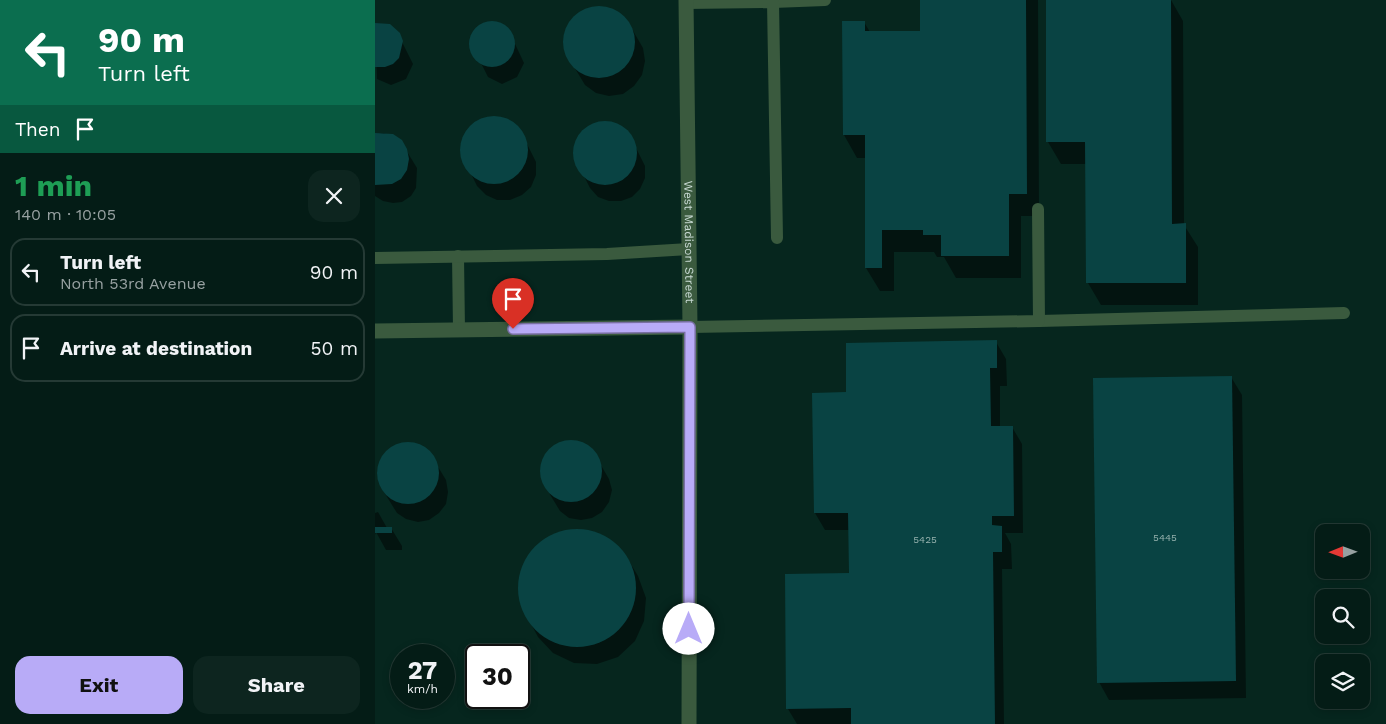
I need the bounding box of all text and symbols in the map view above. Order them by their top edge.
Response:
text: 90 m [98,19,185,61]
icon: left [15,20,80,85]
text: Turn left [98,61,190,86]
icon: arrive [71,115,99,143]
text: Then [15,118,61,141]
text: 1 min [15,168,92,203]
button: close [308,170,360,222]
street label: West Madison Street [681,181,697,303]
text: 140 m · 10:05 [15,205,116,224]
text: Turn left [60,251,141,274]
icon: left [17,258,45,286]
text: 90 m [310,261,358,284]
text: North 53rd Avenue [60,274,206,293]
pin [492,278,534,329]
icon: arrive [499,285,527,313]
icon: arrive [17,334,45,362]
text: Arrive at destination [60,337,252,360]
text: 50 m [311,337,358,360]
north arrow [1315,524,1370,579]
map controls [1315,524,1370,709]
house number: 5445 [1153,532,1177,543]
house number: 5425 [913,534,937,545]
button: search [1315,589,1370,644]
position arrow [662,602,714,654]
speed limit sign: 30 [465,644,530,709]
button: layers [1315,654,1370,709]
button: Exit [15,656,183,714]
button: Share [193,656,360,714]
text: 27 [408,656,437,685]
text: km/h [407,682,438,696]

